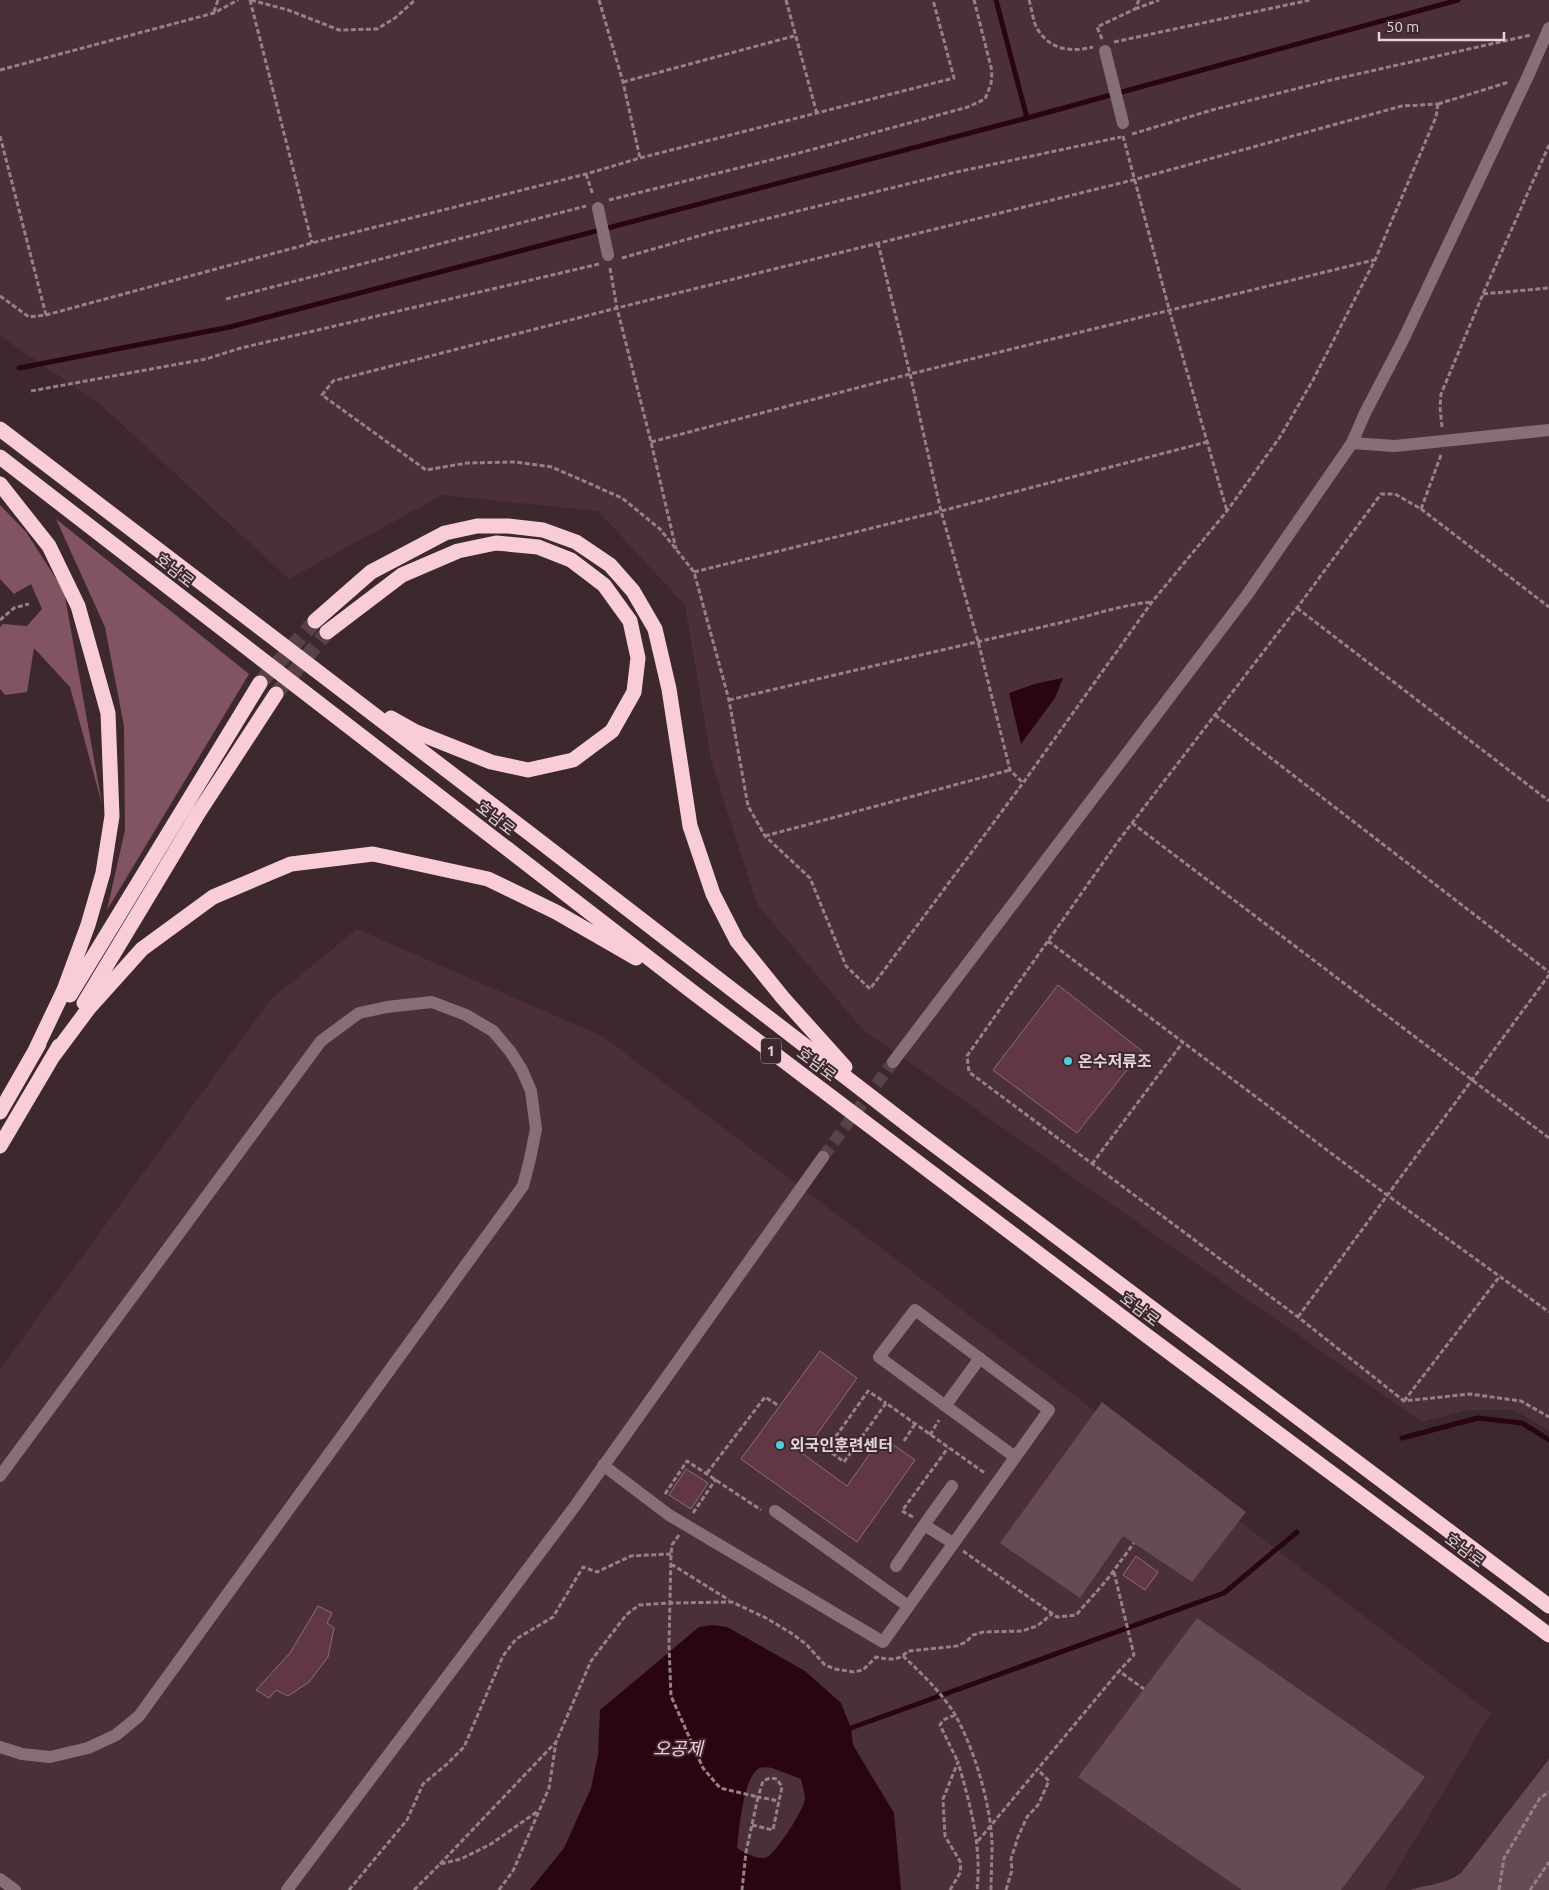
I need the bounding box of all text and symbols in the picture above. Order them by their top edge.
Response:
scale bar [1379,10,1504,42]
text: 50 m [1386,18,1419,35]
street label: 호남로 [152,549,198,591]
street label: 호남로 [473,797,519,839]
road number: 1 [761,1038,781,1064]
street label: 호남로 [794,1044,840,1085]
place label: 온수저류조 [1078,1052,1152,1070]
marker: 온수저류조 [1062,1055,1074,1067]
street label: 호남로 [1117,1289,1163,1330]
place label: 외국인훈련센터 [790,1436,893,1454]
marker: 외국인훈련센터 [774,1439,786,1451]
street label: 호남로 [1442,1530,1488,1571]
water label: 오공제 [653,1738,705,1758]

